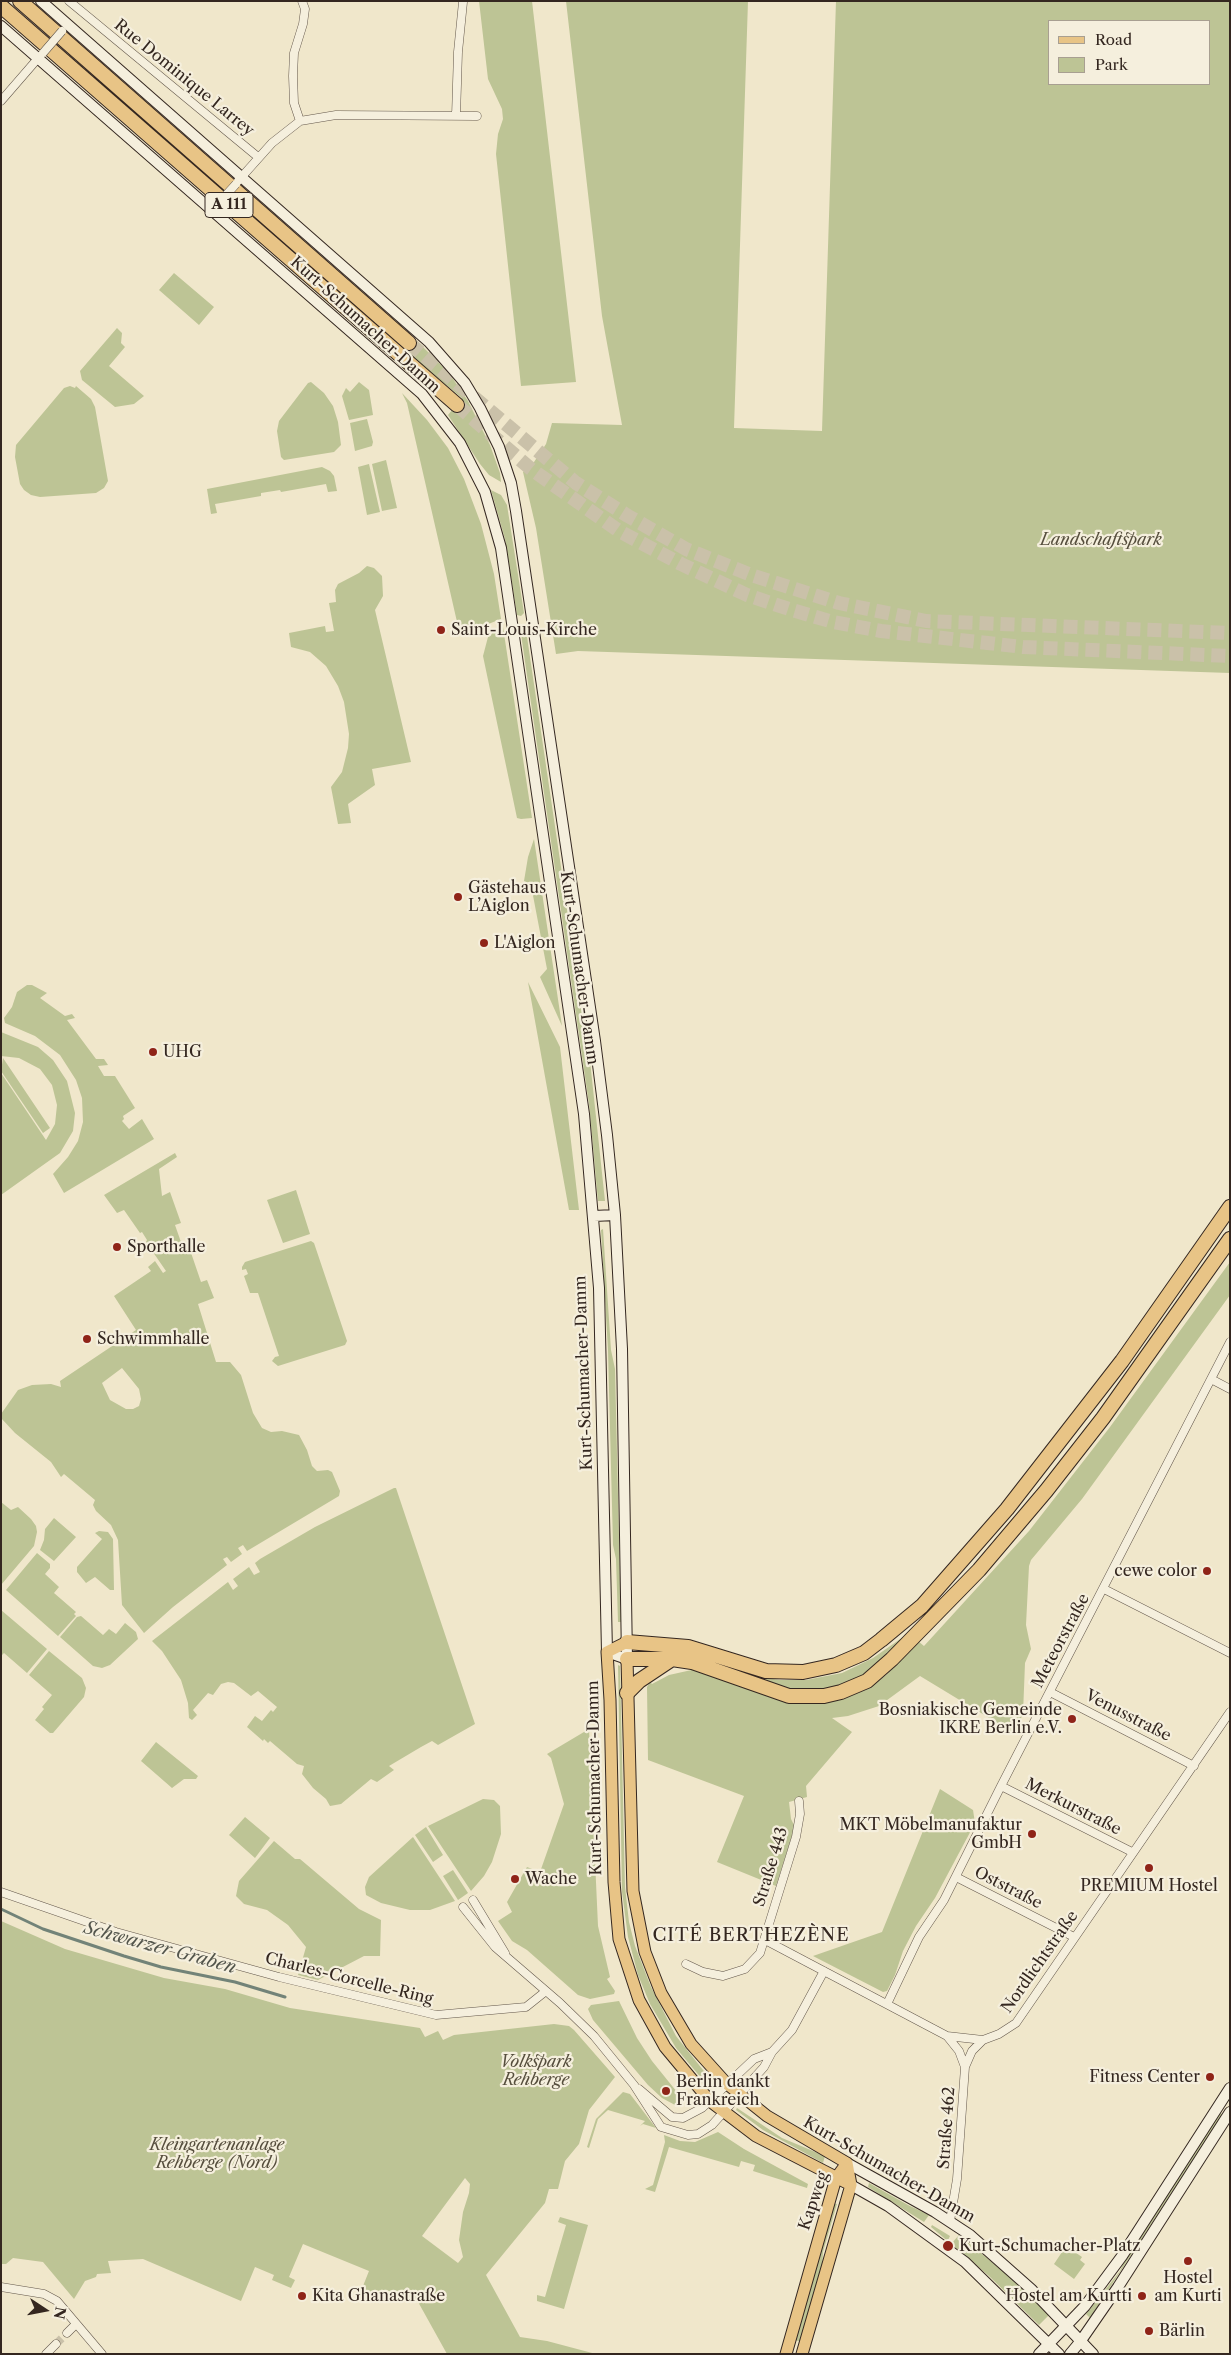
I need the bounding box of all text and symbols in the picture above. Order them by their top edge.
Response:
street label: Rue Dominique Larrey [110,16,258,140]
legend [1048,20,1211,85]
text: Road [1095,30,1132,49]
text: Park [1095,55,1128,74]
road number: A 111 [205,192,253,218]
street label: Kurt-Schumacher-Damm [286,253,444,397]
park label: Landschaftspark [1040,530,1162,550]
place label: Saint-Louis-Kirche [451,620,597,640]
marker: Saint-Louis-Kirche [435,624,447,636]
street label: Kurt-Schumacher-Damm [556,870,602,1066]
place label: Gästehaus L’Aiglon [468,878,546,916]
marker: Gästehaus L’Aiglon [452,891,464,903]
place label: L'Aiglon [494,933,555,953]
marker: L'Aiglon [478,937,490,949]
place label: UHG [163,1042,202,1062]
marker: UHG [147,1046,159,1058]
place label: Sporthalle [127,1237,206,1257]
marker: Sporthalle [111,1241,123,1253]
street label: Kurt-Schumacher-Damm [571,1275,597,1471]
place label: Schwimmhalle [97,1329,209,1349]
marker: Schwimmhalle [81,1333,93,1345]
place label: cewe color [1114,1561,1197,1581]
marker: cewe color [1201,1565,1213,1577]
street label: Meteorstraße [1028,1591,1094,1691]
street label: Kurt-Schumacher-Damm [584,1680,606,1876]
street label: Venusstraße [1082,1686,1174,1746]
place label: Bosniakische Gemeinde IKRE Berlin e.V. [879,1700,1062,1738]
marker: Bosniakische Gemeinde IKRE Berlin e.V. [1066,1713,1078,1725]
street label: Merkurstraße [1022,1775,1124,1839]
place label: MKT Möbelmanufaktur GmbH [839,1815,1022,1853]
street label: Straße 443 [750,1825,792,1909]
marker: MKT Möbelmanufaktur GmbH [1026,1828,1038,1840]
marker: PREMIUM Hostel [1143,1862,1155,1874]
street label: Oststraße [971,1863,1045,1913]
place label: Wache [525,1869,577,1889]
marker: Wache [509,1873,521,1885]
place label: PREMIUM Hostel [1080,1876,1218,1896]
street label: Nordlichtstraße [998,1907,1082,2017]
water label: Schwarzer Graben [82,1917,238,1979]
district label: CITÉ BERTHEZÈNE [651,1925,851,1947]
street label: Charles-Corcelle-Ring [263,1949,435,2009]
park label: Volkspark Rehberge [500,2052,572,2090]
place label: Fitness Center [1089,2067,1200,2087]
marker: Fitness Center [1204,2071,1216,2083]
place label: Berlin dankt Frankreich [676,2072,770,2110]
marker: Berlin dankt Frankreich [660,2085,672,2097]
street label: Straße 462 [935,2086,959,2170]
street label: Kurt-Schumacher-Damm [800,2113,978,2227]
park label: Kleingartenanlage Rehberge (Nord) [150,2135,284,2173]
street label: Kapweg [795,2169,833,2233]
place label: Kurt-Schumacher-Platz [959,2236,1141,2256]
marker: Kurt-Schumacher-Platz [941,2239,955,2253]
marker: Hostel am Kurti [1182,2255,1194,2267]
place label: Hostel am Kurti [1154,2268,1222,2306]
north arrow [20,2285,70,2335]
place label: Kita Ghanastraße [312,2286,445,2306]
place label: Hostel am Kurtti [1006,2286,1132,2306]
marker: Kita Ghanastraße [296,2290,308,2302]
marker: Hostel am Kurtti [1136,2290,1148,2302]
text: N [50,2305,70,2321]
place label: Bärlin [1159,2321,1205,2341]
marker: Bärlin [1143,2325,1155,2337]

